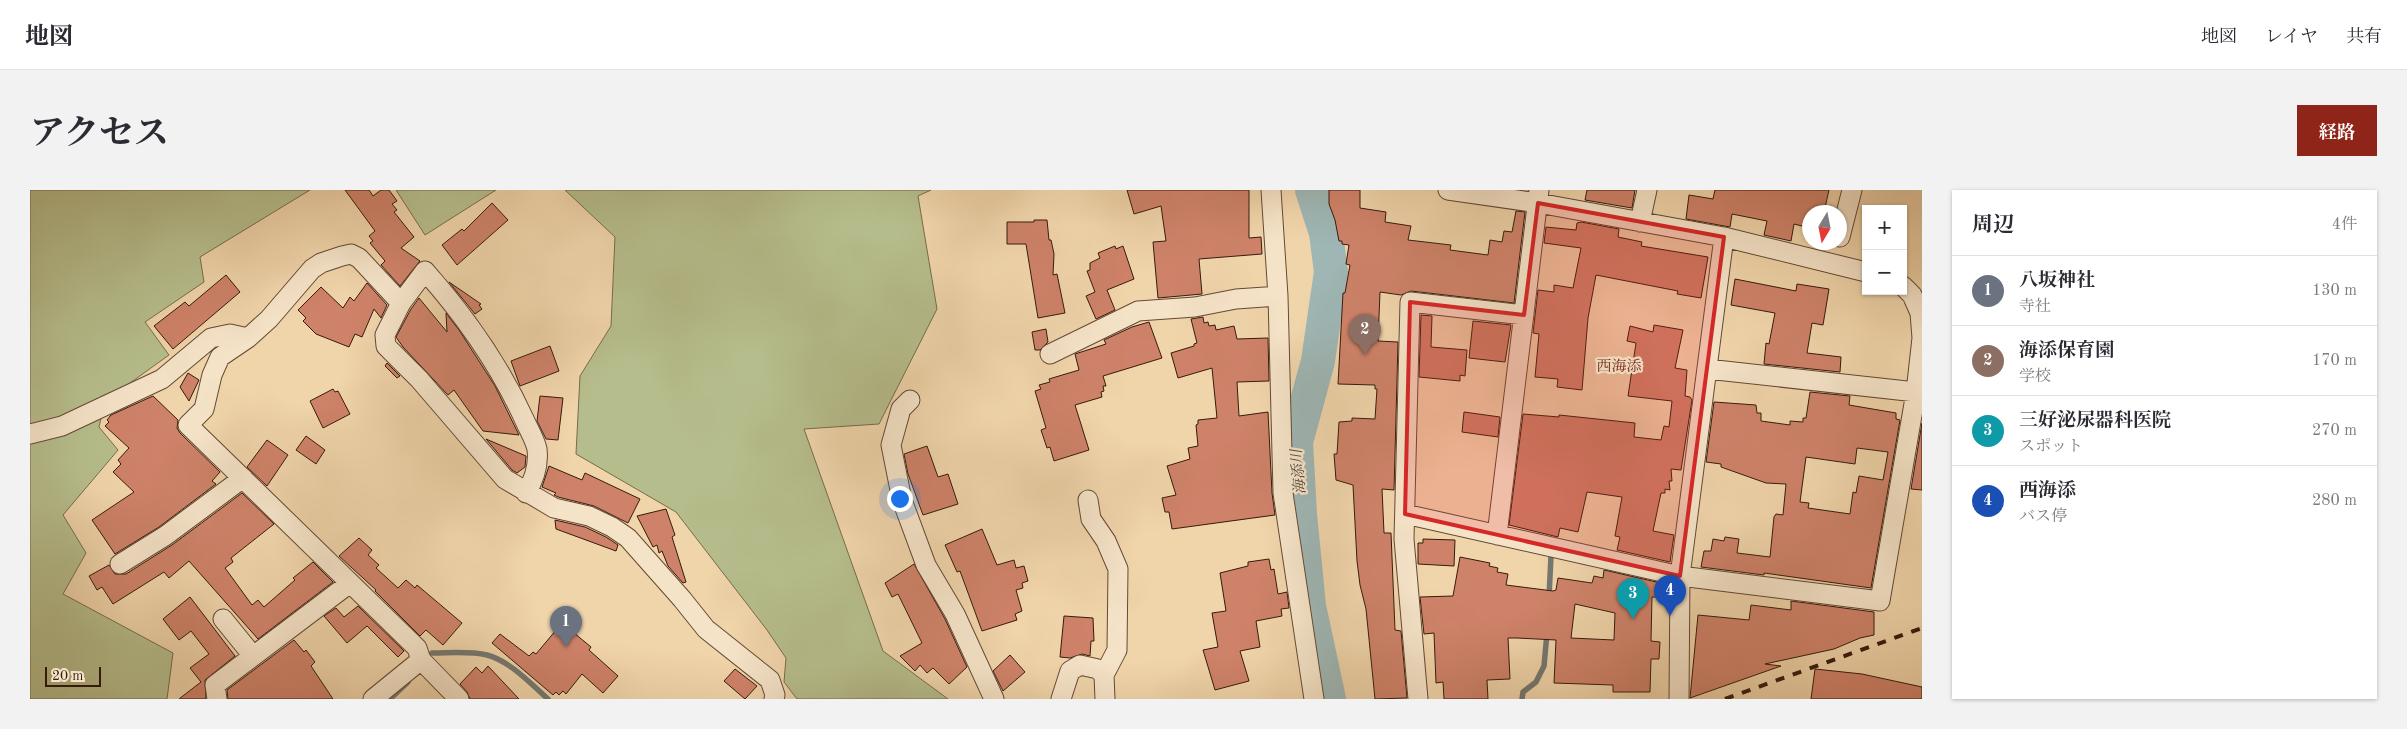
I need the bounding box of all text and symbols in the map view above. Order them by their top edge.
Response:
text: 地図 [25,26,73,50]
text: 地図 [2201,28,2237,46]
text: レイヤ [2265,28,2318,46]
text: 共有 [2346,28,2382,46]
button: 経路 [2297,105,2377,156]
text: アクセス [30,117,169,152]
north arrow [1802,205,1847,250]
map controls [1862,205,1907,295]
button: + [1862,205,1907,250]
text: 周辺 [1972,215,2014,236]
text: 4件 [2332,217,2357,233]
button: − [1862,250,1907,295]
text: 八坂神社 [2019,272,2095,291]
text: 1 [1983,283,1993,299]
text: 130 m [2312,283,2357,299]
text: 寺社 [2019,299,2051,315]
pin: 2 [1349,314,1381,355]
text: 海添保育園 [2019,342,2114,361]
text: 2 [1983,353,1993,369]
text: 170 m [2312,353,2357,369]
district label: 西海添 [1596,358,1642,375]
text: 学校 [2019,369,2051,385]
text: 三好泌尿器科医院 [2019,412,2171,431]
text: 3 [1983,423,1993,439]
text: 270 m [2312,423,2357,439]
text: スポット [2019,439,2083,455]
water label: 海添川 [1288,447,1309,495]
text: 西海添 [2019,482,2076,501]
your location [887,486,913,512]
text: 4 [1983,493,1993,509]
text: 280 m [2312,493,2357,509]
text: バス停 [2019,509,2067,525]
pin: 4 [1654,575,1686,616]
pin: 3 [1617,578,1649,619]
pin: 1 [550,606,582,647]
scale bar [45,664,101,687]
text: 20 m [52,669,83,683]

